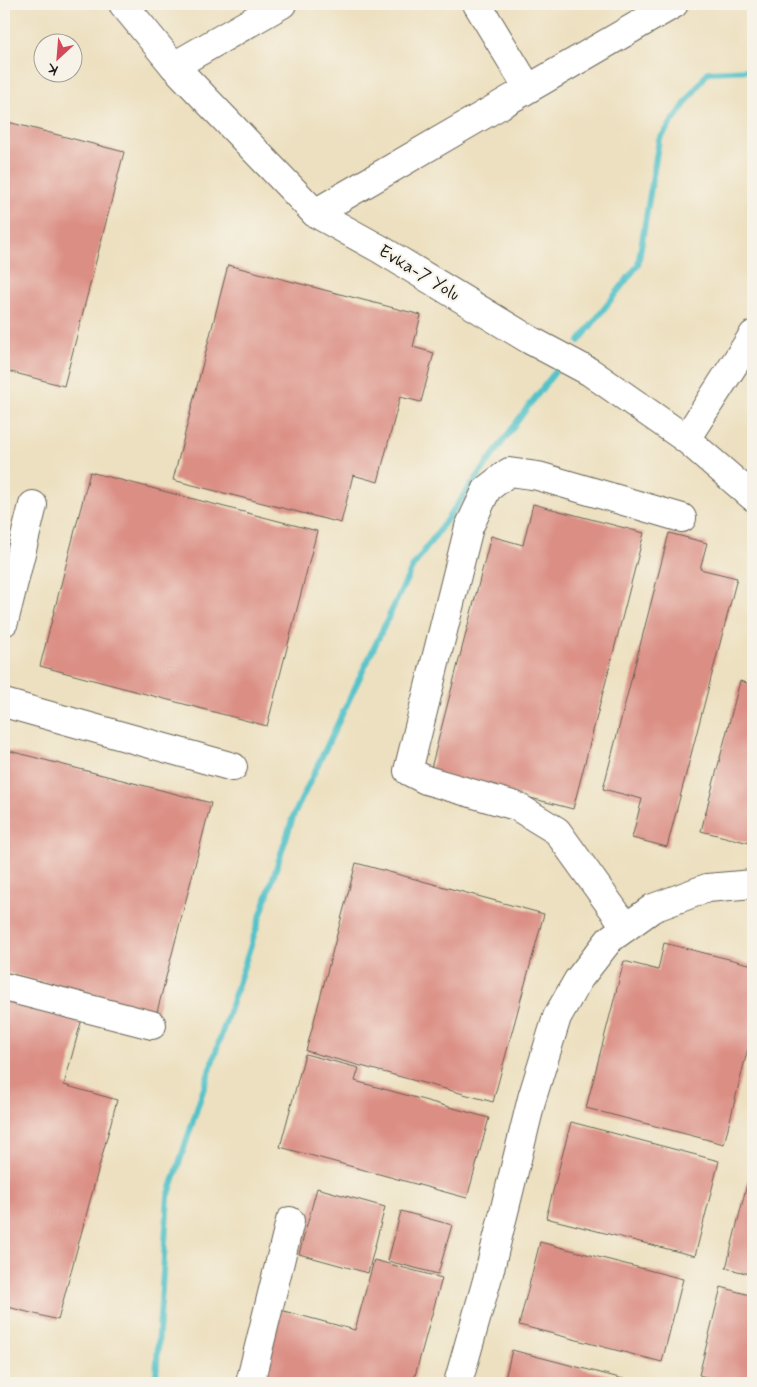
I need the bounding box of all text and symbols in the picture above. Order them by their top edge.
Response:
north arrow [32,32,82,82]
text: K [43,58,61,79]
street label: Evka-7 Yolu [374,239,464,307]

